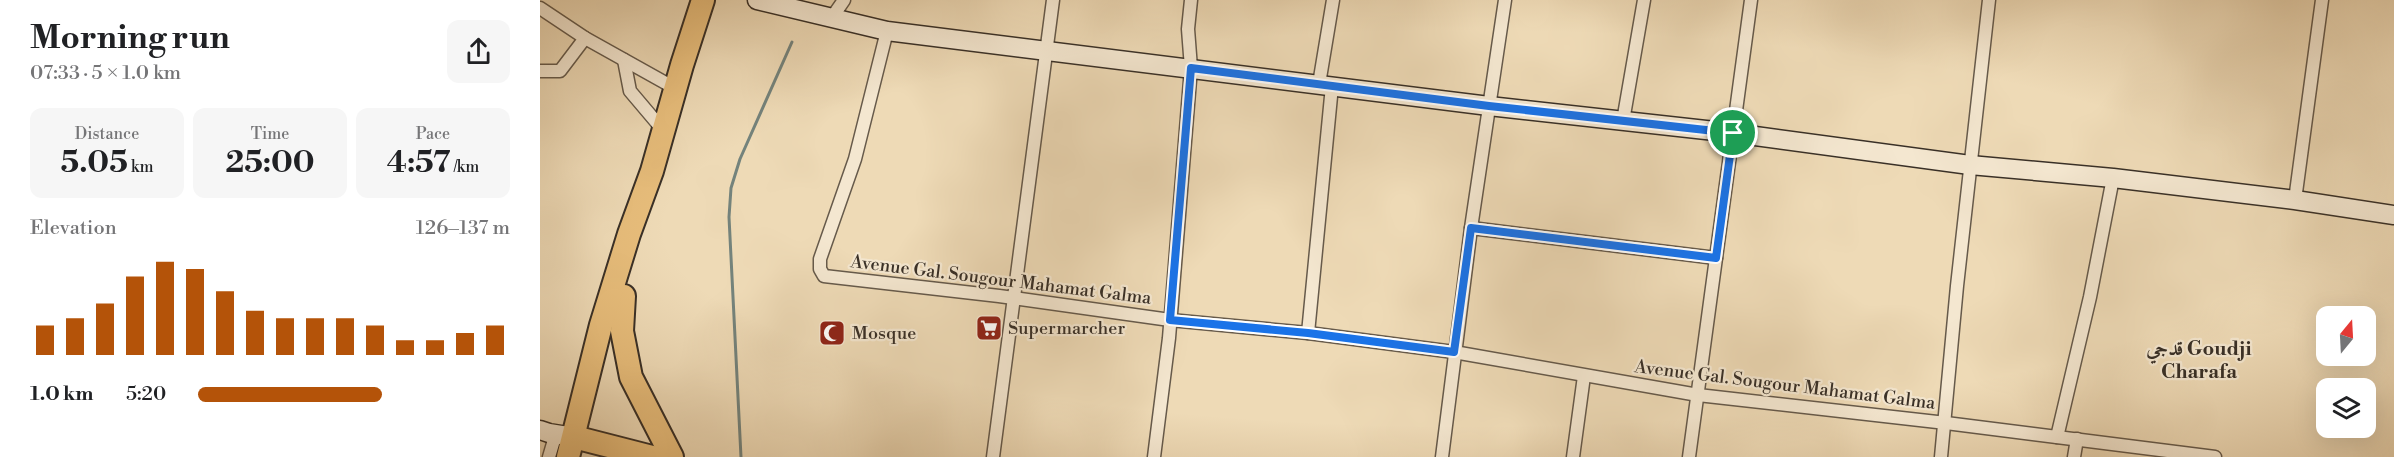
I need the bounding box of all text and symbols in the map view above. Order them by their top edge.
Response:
text: Morning run [30,18,230,59]
button: share [447,20,510,83]
text: 07:33 · 5 × 1.0 km [30,61,181,86]
pin [1707,107,1758,158]
icon: arrive [1716,116,1749,149]
text: Distance [75,124,139,144]
text: Time [251,124,289,144]
text: Pace [416,124,450,144]
text: 5.05 [61,144,128,182]
text: 25:00 [225,144,315,182]
text: 4:57 [387,144,450,182]
text: km [128,157,153,177]
text: /km [450,157,479,177]
text: Elevation [30,216,117,241]
text: 126–137 m [416,216,510,241]
street label: Avenue Gal. Sougour Mahamat Galma [848,250,1154,310]
north arrow [2316,306,2376,366]
map controls [2316,306,2376,438]
supermarket icon: Supermarcher [974,313,1004,343]
place label: Supermarcher [1008,317,1125,340]
mosque icon: Mosque [817,318,847,348]
place label: Mosque [852,322,916,345]
district label: قدجي Goudji Charafa [2145,337,2252,385]
street label: Avenue Gal. Sougour Mahamat Galma [1632,355,1938,415]
button: layers [2316,378,2376,438]
text: 1.0 km [30,382,94,407]
text: 5:20 [126,382,166,407]

